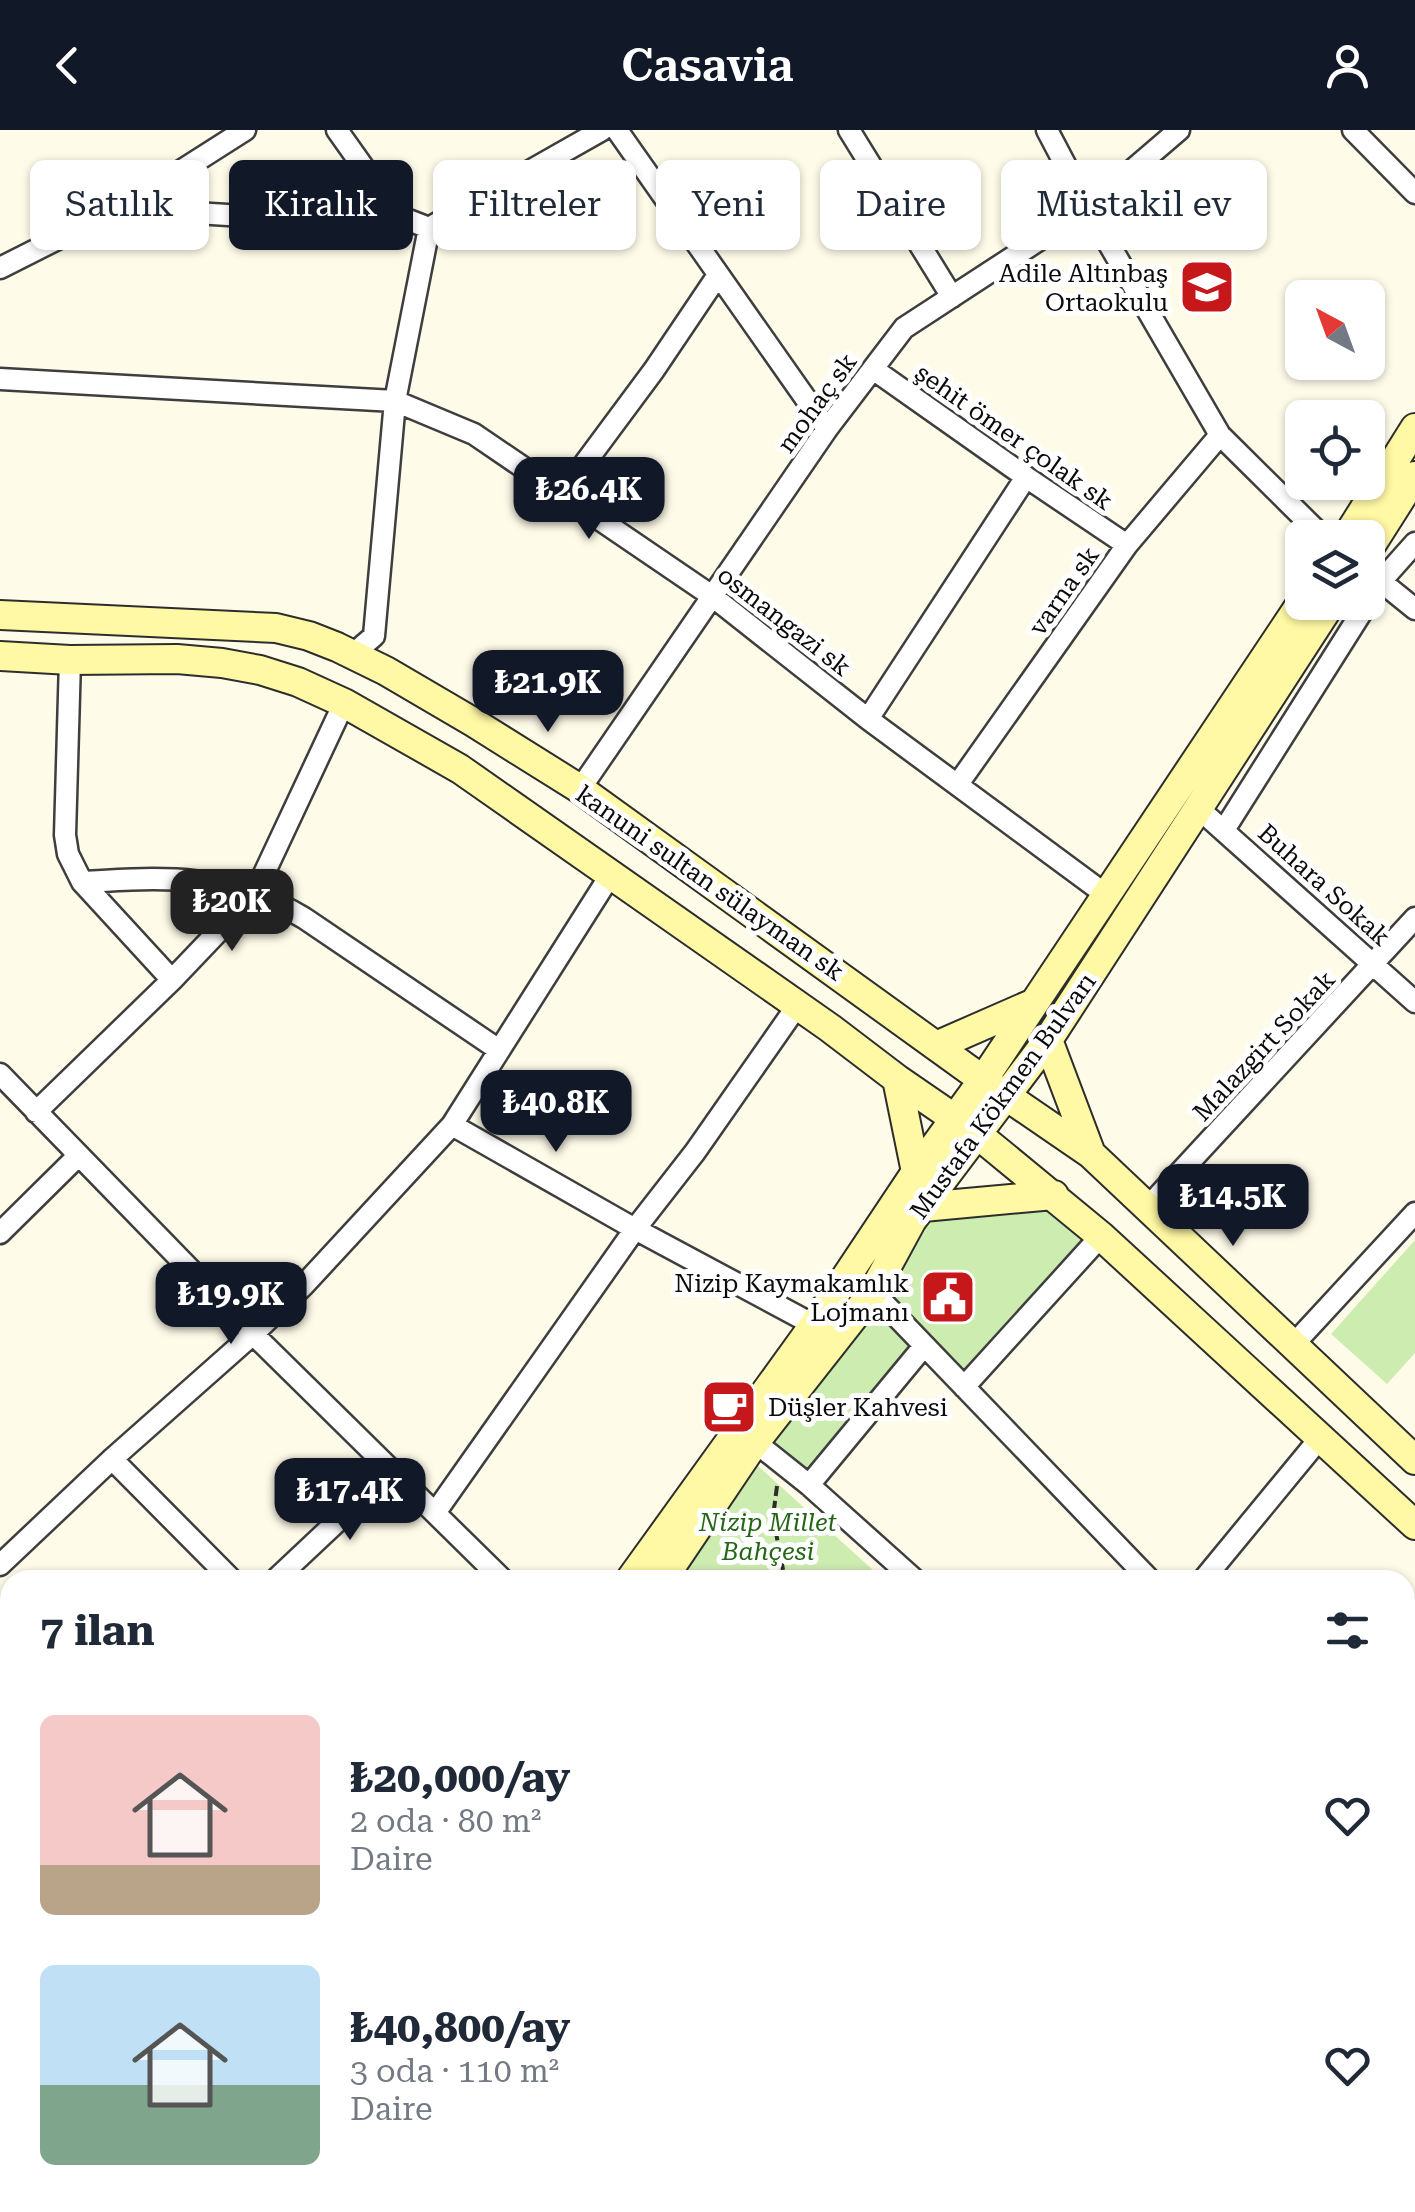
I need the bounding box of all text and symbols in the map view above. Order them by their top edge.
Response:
icon: back [40,38,95,93]
icon: person [1320,38,1375,93]
text: Casavia [621,39,794,92]
chip: Satılık [30,160,209,250]
chip: Kiralık [229,160,413,250]
chip: Filtreler [433,160,636,250]
chip: Yeni [656,160,800,250]
chip: Daire [820,160,981,250]
chip: Müstakil ev [1001,160,1267,250]
school or university icon: Adile Altınbaş Ortaokulu [1177,257,1237,317]
place label: Adile Altınbaş Ortaokulu [999,259,1168,317]
north arrow [1285,280,1385,380]
map controls [1285,280,1385,620]
street label: mohaç sk [771,348,863,458]
street label: şehit ömer çolak sk [910,358,1118,516]
button: locate [1285,400,1385,500]
pin: ₺26.4K [508,457,670,542]
text: ₺26.4K [536,470,642,508]
button: layers [1285,520,1385,620]
street label: varna sk [1023,541,1105,641]
street label: osmangazi sk [712,560,856,682]
pin: ₺21.9K [467,650,629,735]
text: ₺21.9K [495,663,601,701]
street label: kanuni sultan sülayman sk [571,779,849,987]
street label: Buhara Sokak [1252,818,1396,952]
pin: ₺20K [173,869,291,954]
text: ₺20K [193,882,271,920]
street label: Malazgirt Sokak [1187,965,1341,1127]
street label: Mustafa Kökmen Bulvarı [904,967,1102,1225]
pin: ₺40.8K [475,1070,637,1155]
text: ₺40.8K [503,1083,609,1121]
pin: ₺14.5K [1152,1164,1314,1249]
text: ₺14.5K [1180,1177,1286,1215]
pin: ₺19.9K [150,1262,312,1347]
public building icon: Nizip Kaymakamlık Lojmanı [918,1267,978,1327]
place label: Nizip Kaymakamlık Lojmanı [674,1269,909,1327]
text: ₺19.9K [178,1275,284,1313]
cafe icon: Düşler Kahvesi [699,1377,759,1437]
place label: Düşler Kahvesi [768,1393,948,1422]
pin: ₺17.4K [269,1458,431,1543]
text: ₺17.4K [297,1471,403,1509]
park label: Nizip Millet Bahçesi [698,1508,838,1566]
icon: filters [1320,1603,1375,1658]
text: 7 ilan [40,1606,155,1655]
text: ₺20,000/ay [350,1753,570,1802]
icon: home [120,1755,240,1875]
icon: heart [1320,1788,1375,1843]
text: 2 oda · 80 m² [350,1802,541,1840]
text: Daire [350,1840,433,1878]
text: ₺40,800/ay [350,2003,570,2052]
icon: home [120,2005,240,2125]
icon: heart [1320,2038,1375,2093]
text: 3 oda · 110 m² [350,2052,559,2090]
text: Daire [350,2090,433,2128]

